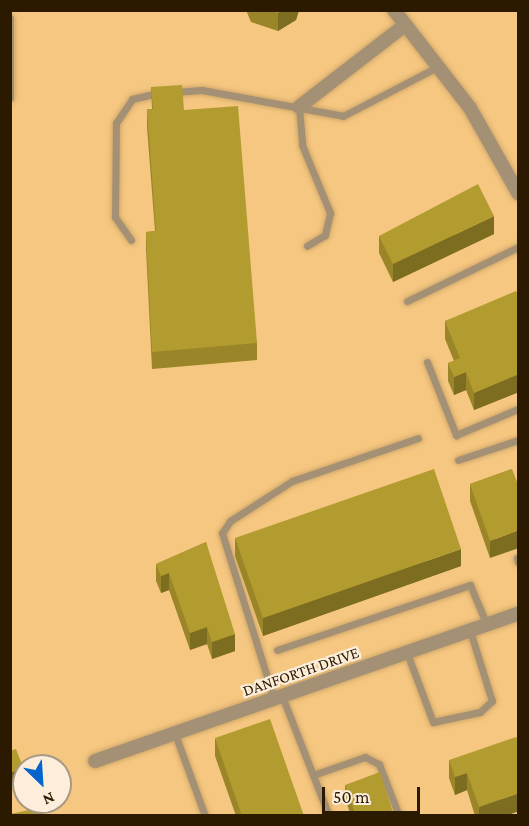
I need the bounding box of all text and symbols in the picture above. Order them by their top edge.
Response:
street label: DANFORTH DRIVE [240,643,362,701]
north arrow [12,754,72,814]
scale bar [325,775,422,813]
text: 50 m [333,787,370,807]
text: N [40,789,58,809]

